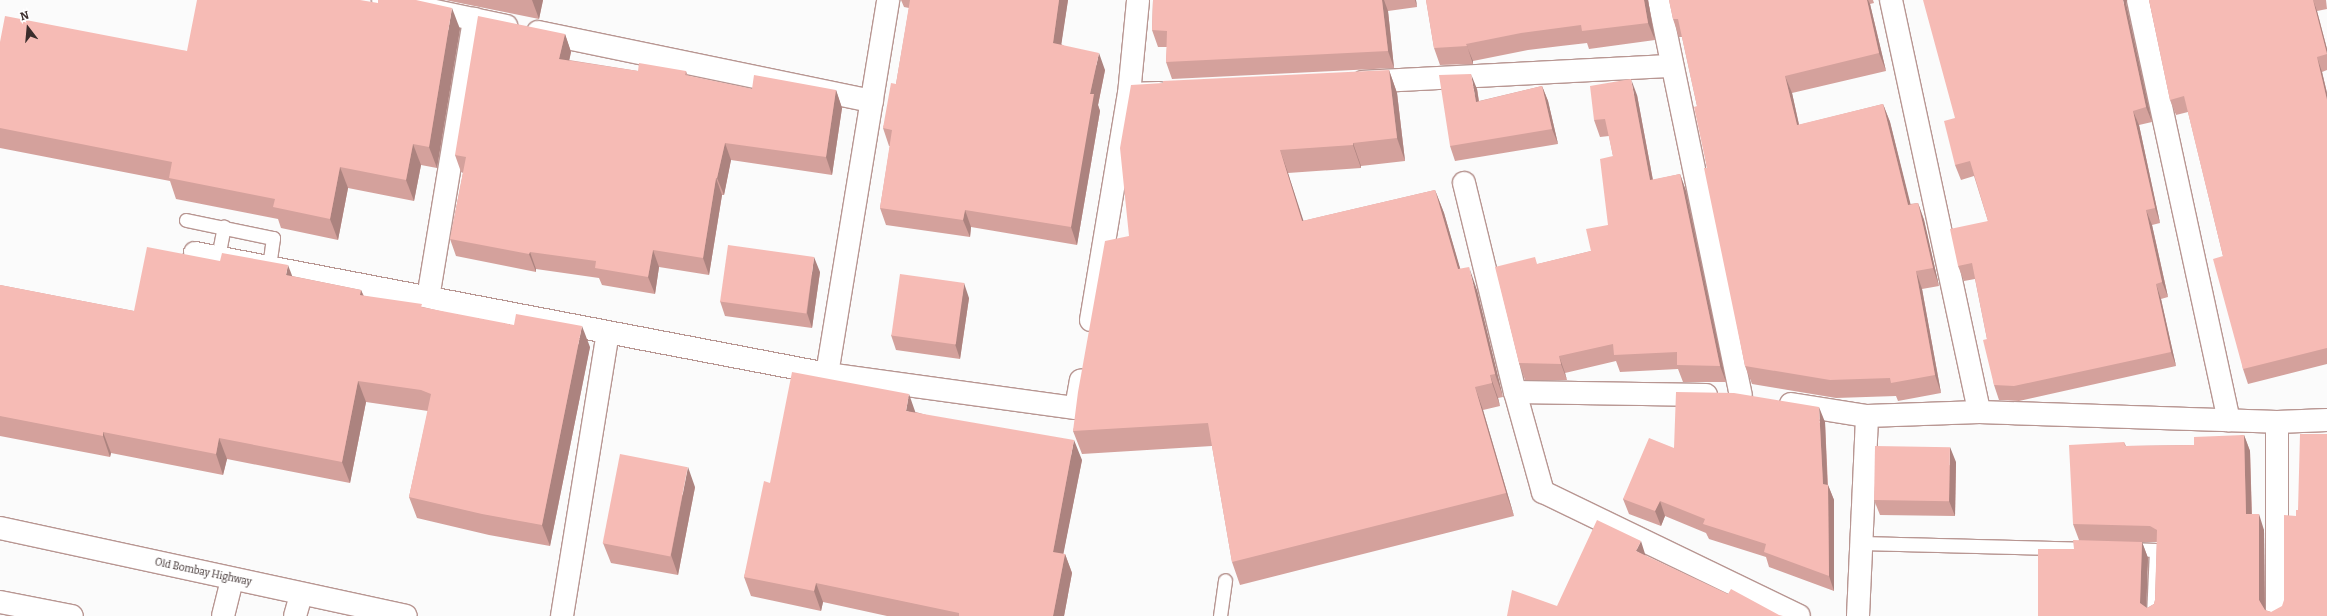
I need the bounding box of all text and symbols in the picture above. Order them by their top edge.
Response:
north arrow [8,8,48,48]
text: N [19,9,30,23]
street label: Old Bombay Highway [153,557,253,589]

